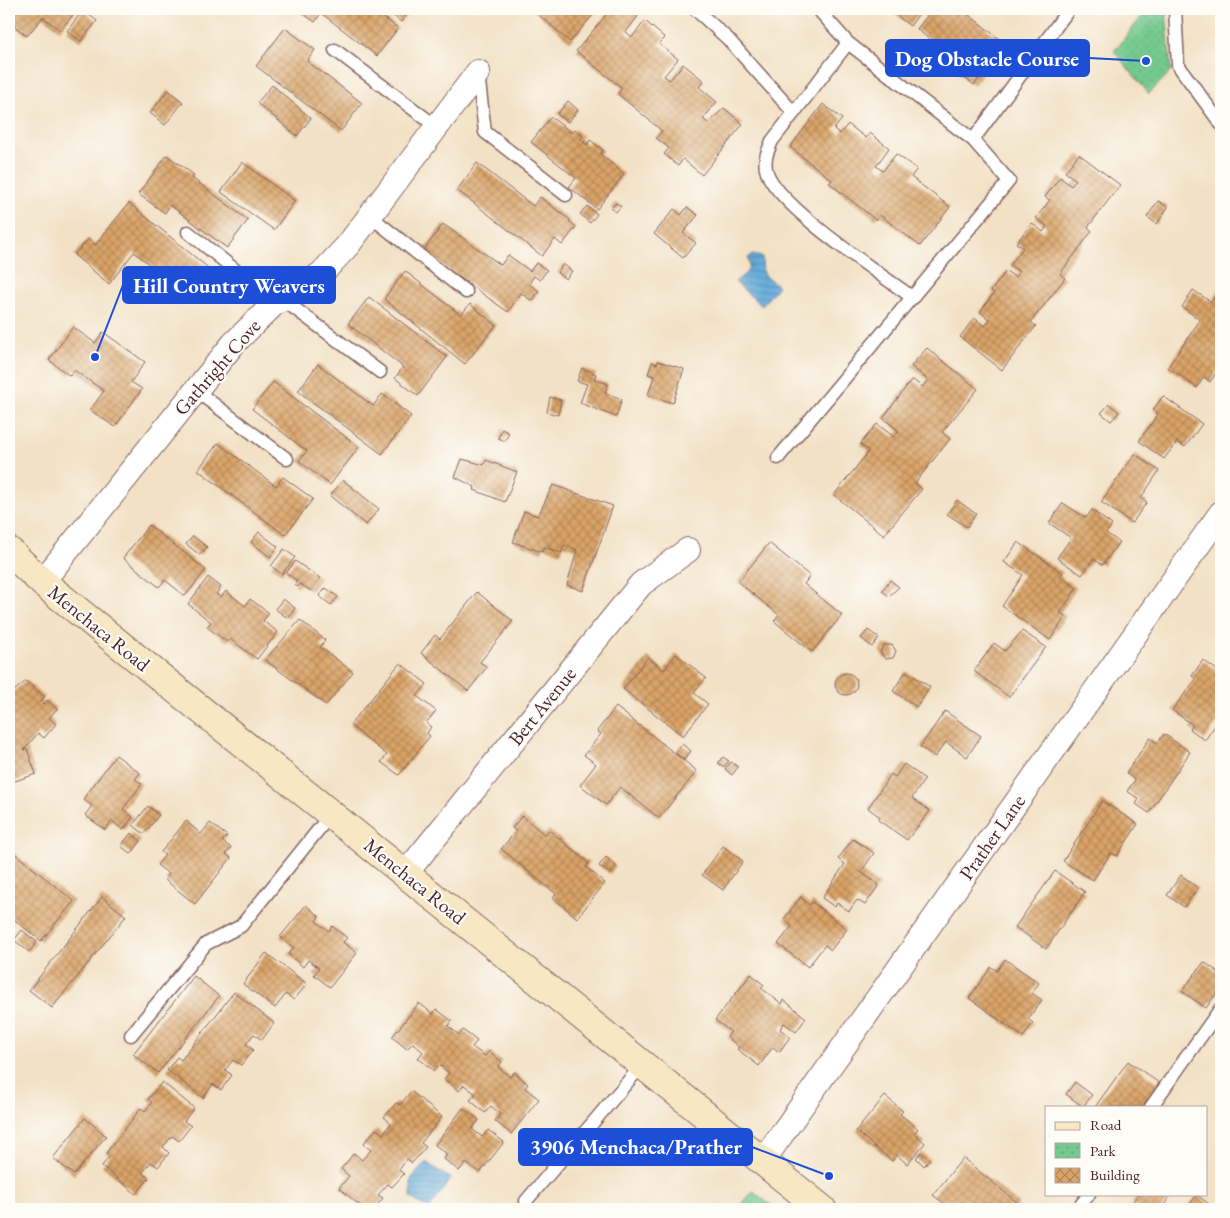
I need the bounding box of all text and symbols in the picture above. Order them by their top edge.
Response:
callout: Dog Obstacle Course [886,40,1089,76]
text: Dog Obstacle Course [895,45,1079,72]
callout: Hill Country Weavers [123,267,335,303]
text: Hill Country Weavers [133,272,325,299]
street label: Gathright Cove [168,313,266,421]
street label: Menchaca Road [43,579,156,678]
street label: Bert Avenue [502,661,582,751]
street label: Prather Lane [953,789,1031,885]
street label: Menchaca Road [359,832,472,931]
legend [1045,1106,1208,1196]
text: Road [1090,1115,1122,1134]
callout: 3906 Menchaca/Prather [519,1129,752,1165]
text: 3906 Menchaca/Prather [530,1133,742,1160]
text: Park [1090,1141,1117,1160]
text: Building [1090,1165,1140,1184]

